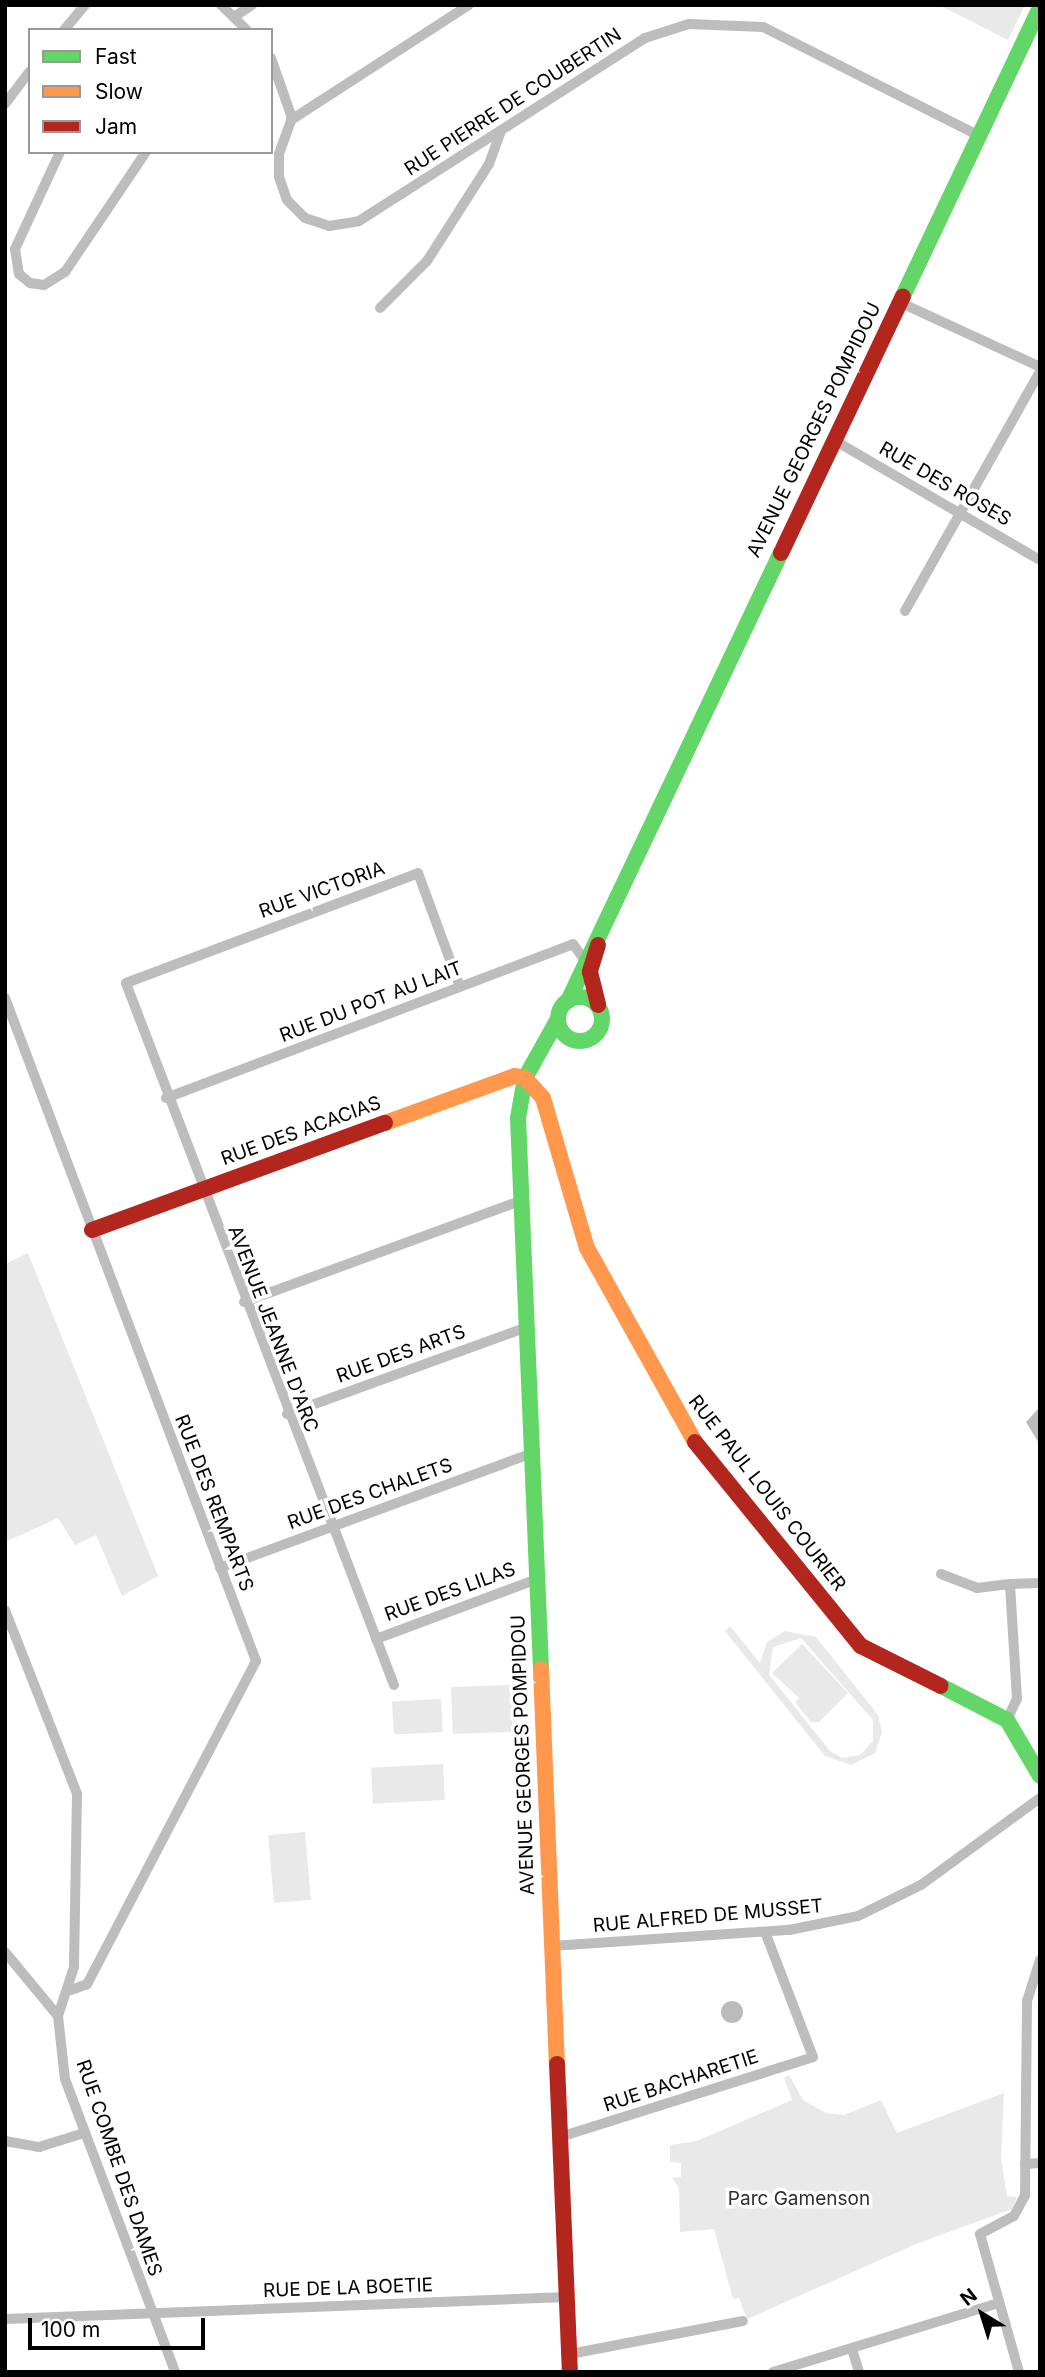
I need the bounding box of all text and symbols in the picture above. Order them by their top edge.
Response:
street label: RUE PIERRE DE COUBERTIN [400,23,626,181]
legend [28,28,273,154]
text: Fast [95,44,137,69]
text: Slow [95,79,143,104]
text: Jam [95,114,137,139]
street label: AVENUE GEORGES POMPIDOU [742,299,886,561]
street label: RUE DES ROSES [875,437,1015,531]
street label: RUE VICTORIA [256,857,388,923]
street label: RUE DU POT AU LAIT [277,957,465,1047]
street label: RUE DES ACACIAS [218,1091,384,1171]
street label: AVENUE JEANNE D'ARC [223,1222,323,1436]
street label: RUE DES ARTS [333,1320,469,1388]
street label: RUE PAUL LOUIS COURIER [684,1391,850,1595]
street label: RUE DES REMPARTS [170,1412,258,1594]
street label: RUE DES CHALETS [285,1454,455,1534]
street label: RUE DES LILAS [381,1558,519,1626]
street label: AVENUE GEORGES POMPIDOU [507,1614,539,1896]
street label: RUE ALFRED DE MUSSET [592,1895,824,1937]
street label: RUE BACHARETIE [601,2045,761,2117]
street label: RUE COMBE DES DAMES [71,2057,167,2279]
park label: Parc Gamenson [728,2188,870,2210]
street label: RUE DE LA BOETIE [263,2274,433,2302]
north arrow [947,2279,1017,2349]
text: N [956,2284,982,2311]
scale bar [32,2304,208,2348]
text: 100 m [41,2317,100,2342]

